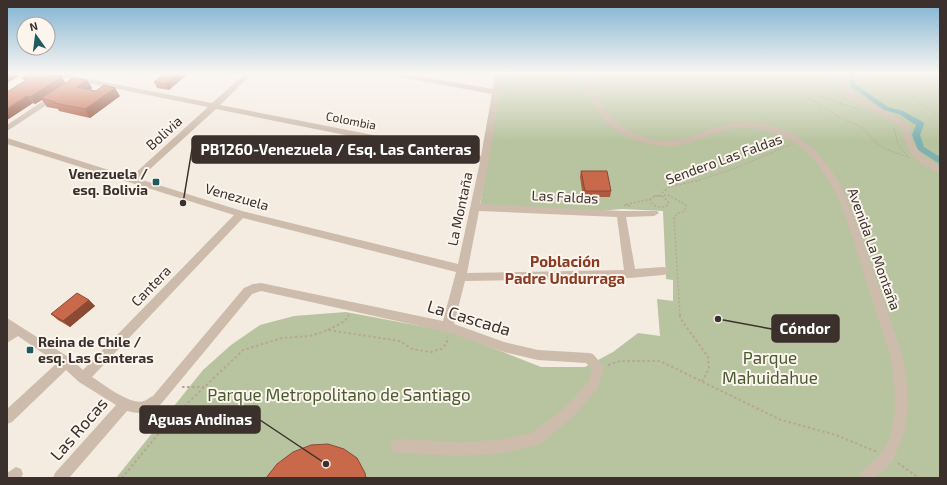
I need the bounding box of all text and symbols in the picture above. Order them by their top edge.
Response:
north arrow [16,16,56,56]
text: N [28,19,39,33]
street label: Colombia [325,108,378,132]
street label: Bolivia [142,112,185,153]
street label: Sendero Las Faldas [663,130,784,187]
callout: PB1260-Venezuela / Esq. Las Canteras [192,136,479,163]
text: PB1260-Venezuela / Esq. Las Canteras [201,140,471,158]
place label: Venezuela / esq. Bolivia [68,165,148,198]
street label: La Montaña [443,170,476,247]
marker: Venezuela / esq. Bolivia [151,177,161,187]
street label: Venezuela [203,179,271,214]
street label: Avenida La Montaña [844,185,905,312]
street label: Las Faldas [531,186,599,207]
district label: Población Padre Undurraga [505,252,625,287]
street label: Cantera [127,262,174,310]
street label: La Cascada [425,295,513,339]
callout: Cóndor [772,315,839,342]
text: Cóndor [780,319,831,337]
place label: Reina de Chile / esq. Las Canteras [38,333,154,366]
marker: Reina de Chile / esq. Las Canteras [25,345,35,355]
park label: Parque Mahuidahue [722,347,818,387]
park label: Parque Metropolitano de Santiago [207,384,471,405]
street label: Las Rocas [45,393,111,464]
callout: Aguas Andinas [140,406,260,433]
text: Aguas Andinas [148,410,252,428]

